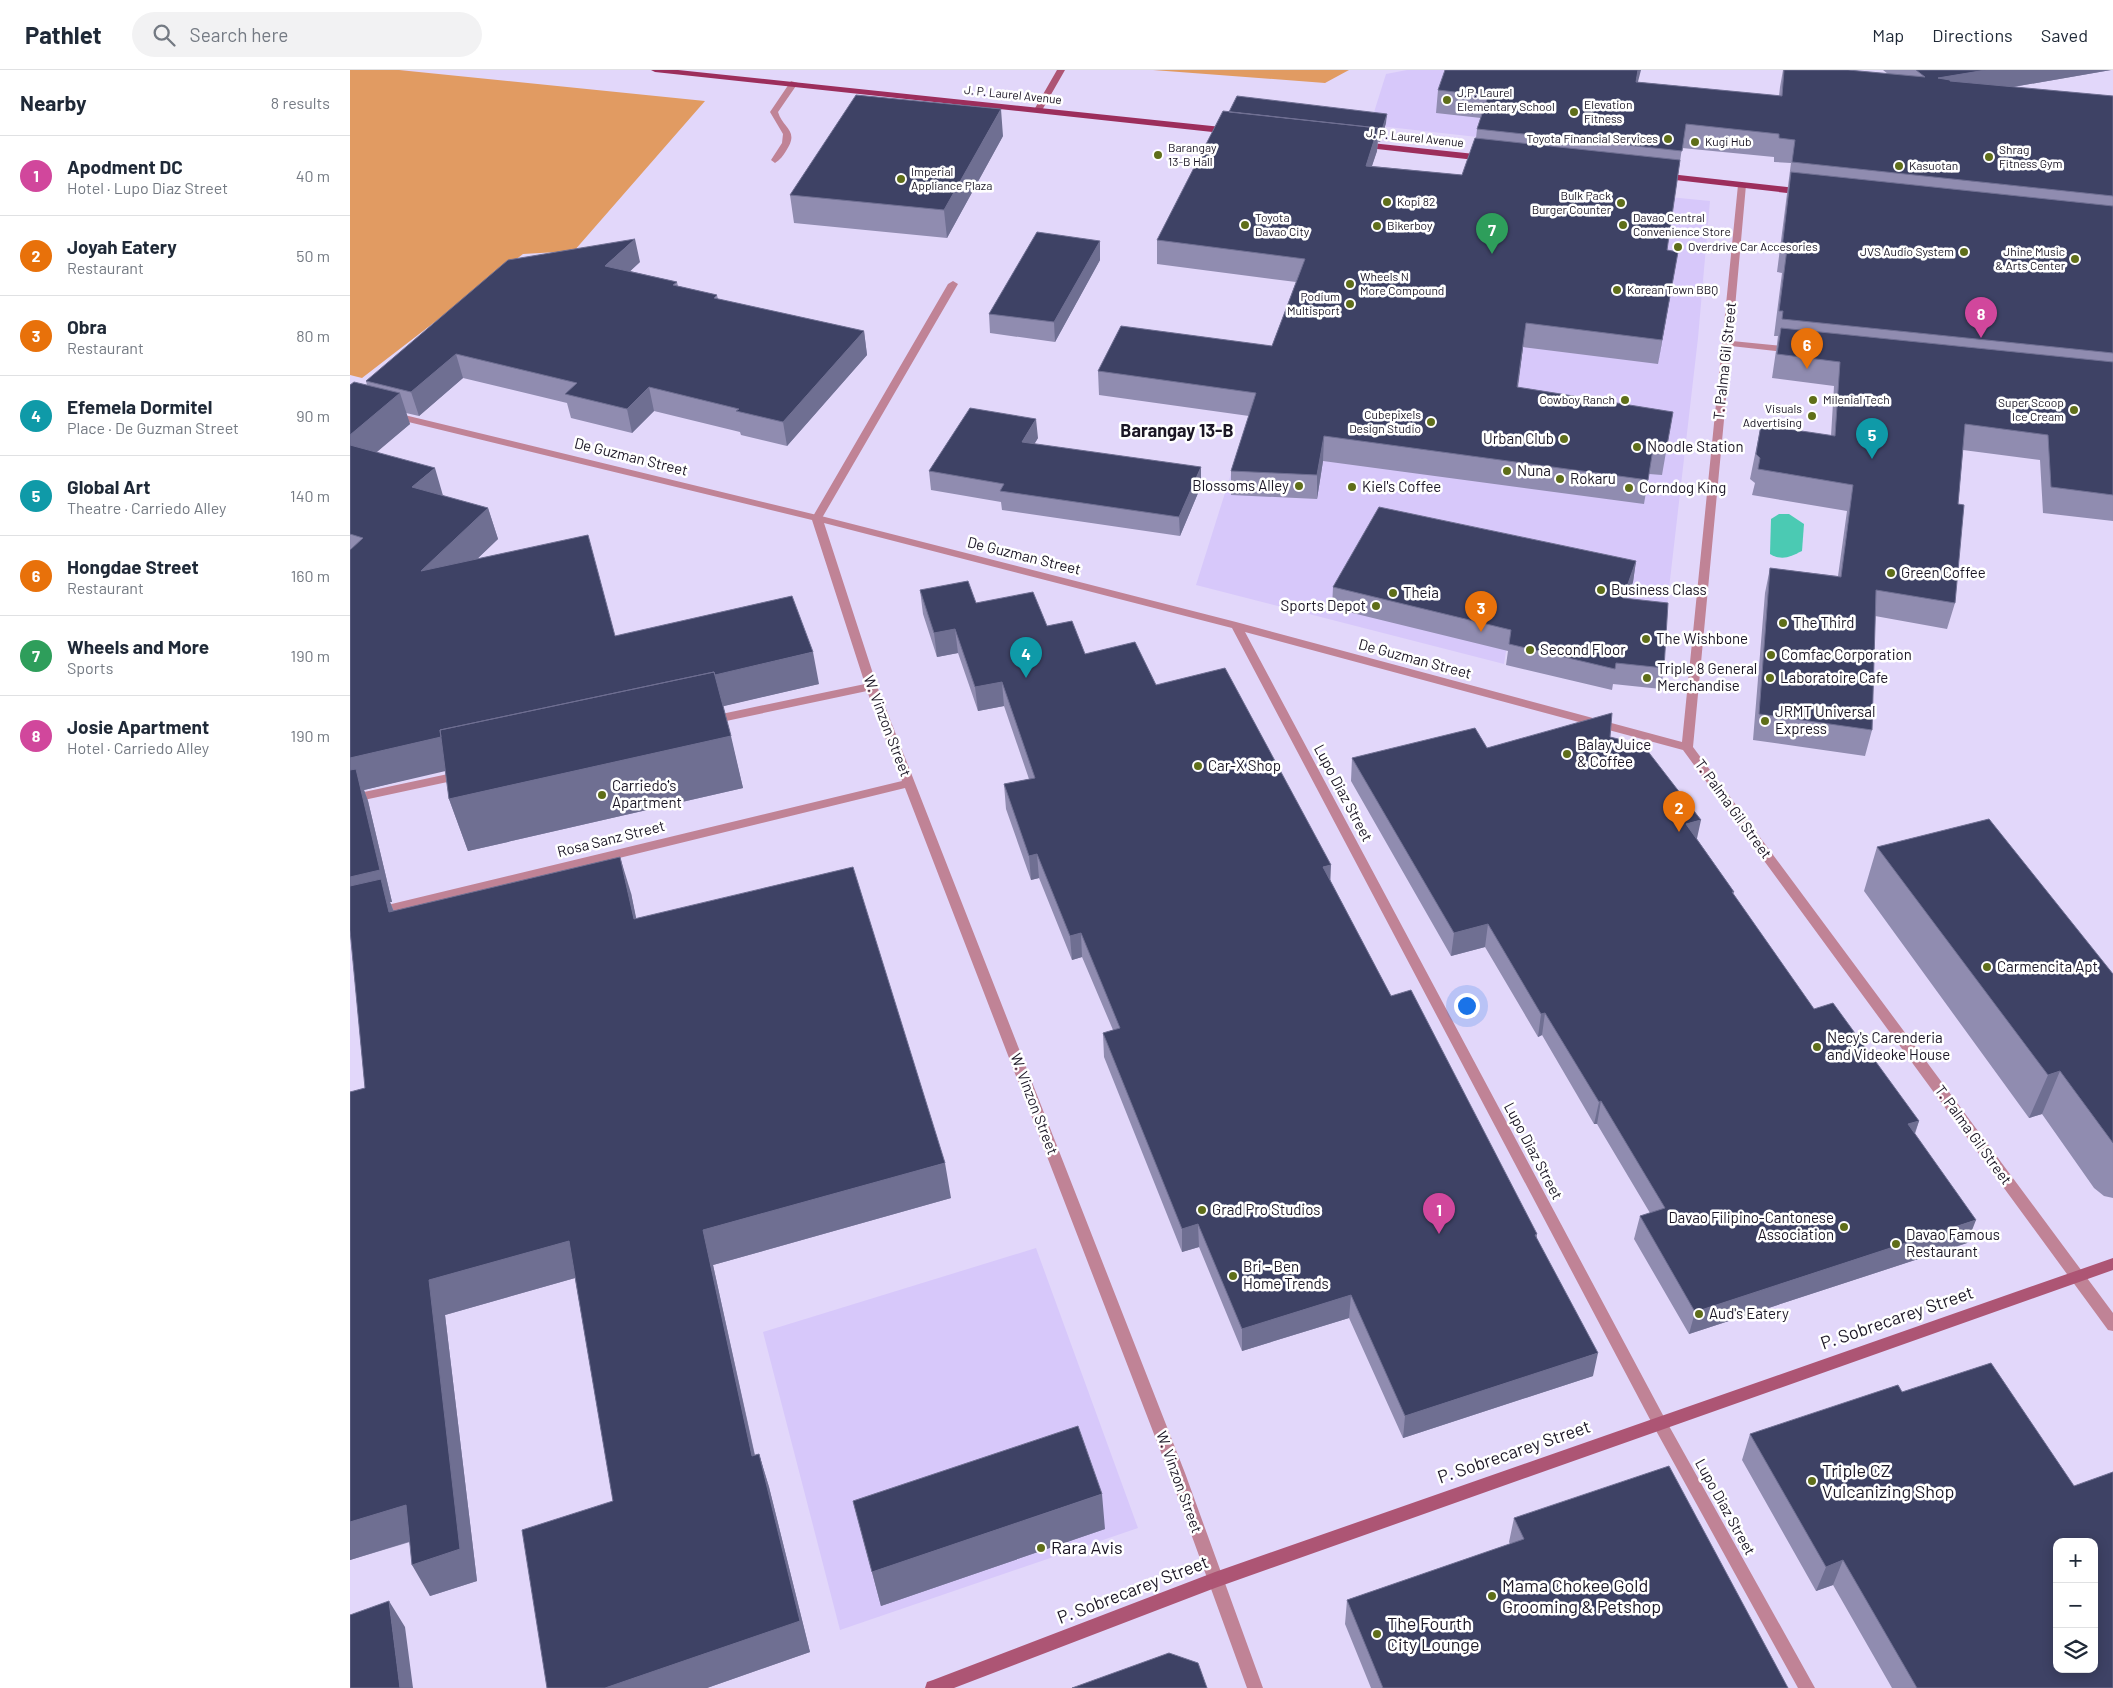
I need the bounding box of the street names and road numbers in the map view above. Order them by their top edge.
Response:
street label: J. P. Laurel Avenue [963,82,1063,106]
street label: J. P. Laurel Avenue [1365,125,1465,149]
street label: T. Palma Gil Street [1709,301,1739,421]
street label: De Guzman Street [573,433,690,479]
street label: De Guzman Street [966,532,1083,578]
street label: De Guzman Street [1357,634,1474,682]
street label: W. Vinzon Street [860,672,916,779]
street label: Lupo Diaz Street [1311,741,1377,844]
street label: T. Palma Gil Street [1692,755,1776,862]
street label: Rosa Sanz Street [555,816,666,860]
street label: W. Vinzon Street [1007,1050,1063,1157]
street label: T. Palma Gil Street [1932,1081,2016,1188]
street label: Lupo Diaz Street [1501,1099,1567,1202]
street label: P. Sobrecarey Street [1817,1281,1976,1354]
street label: P. Sobrecarey Street [1434,1415,1593,1488]
street label: W. Vinzon Street [1153,1428,1207,1535]
street label: Lupo Diaz Street [1692,1455,1760,1558]
street label: P. Sobrecarey Street [1054,1550,1211,1628]

